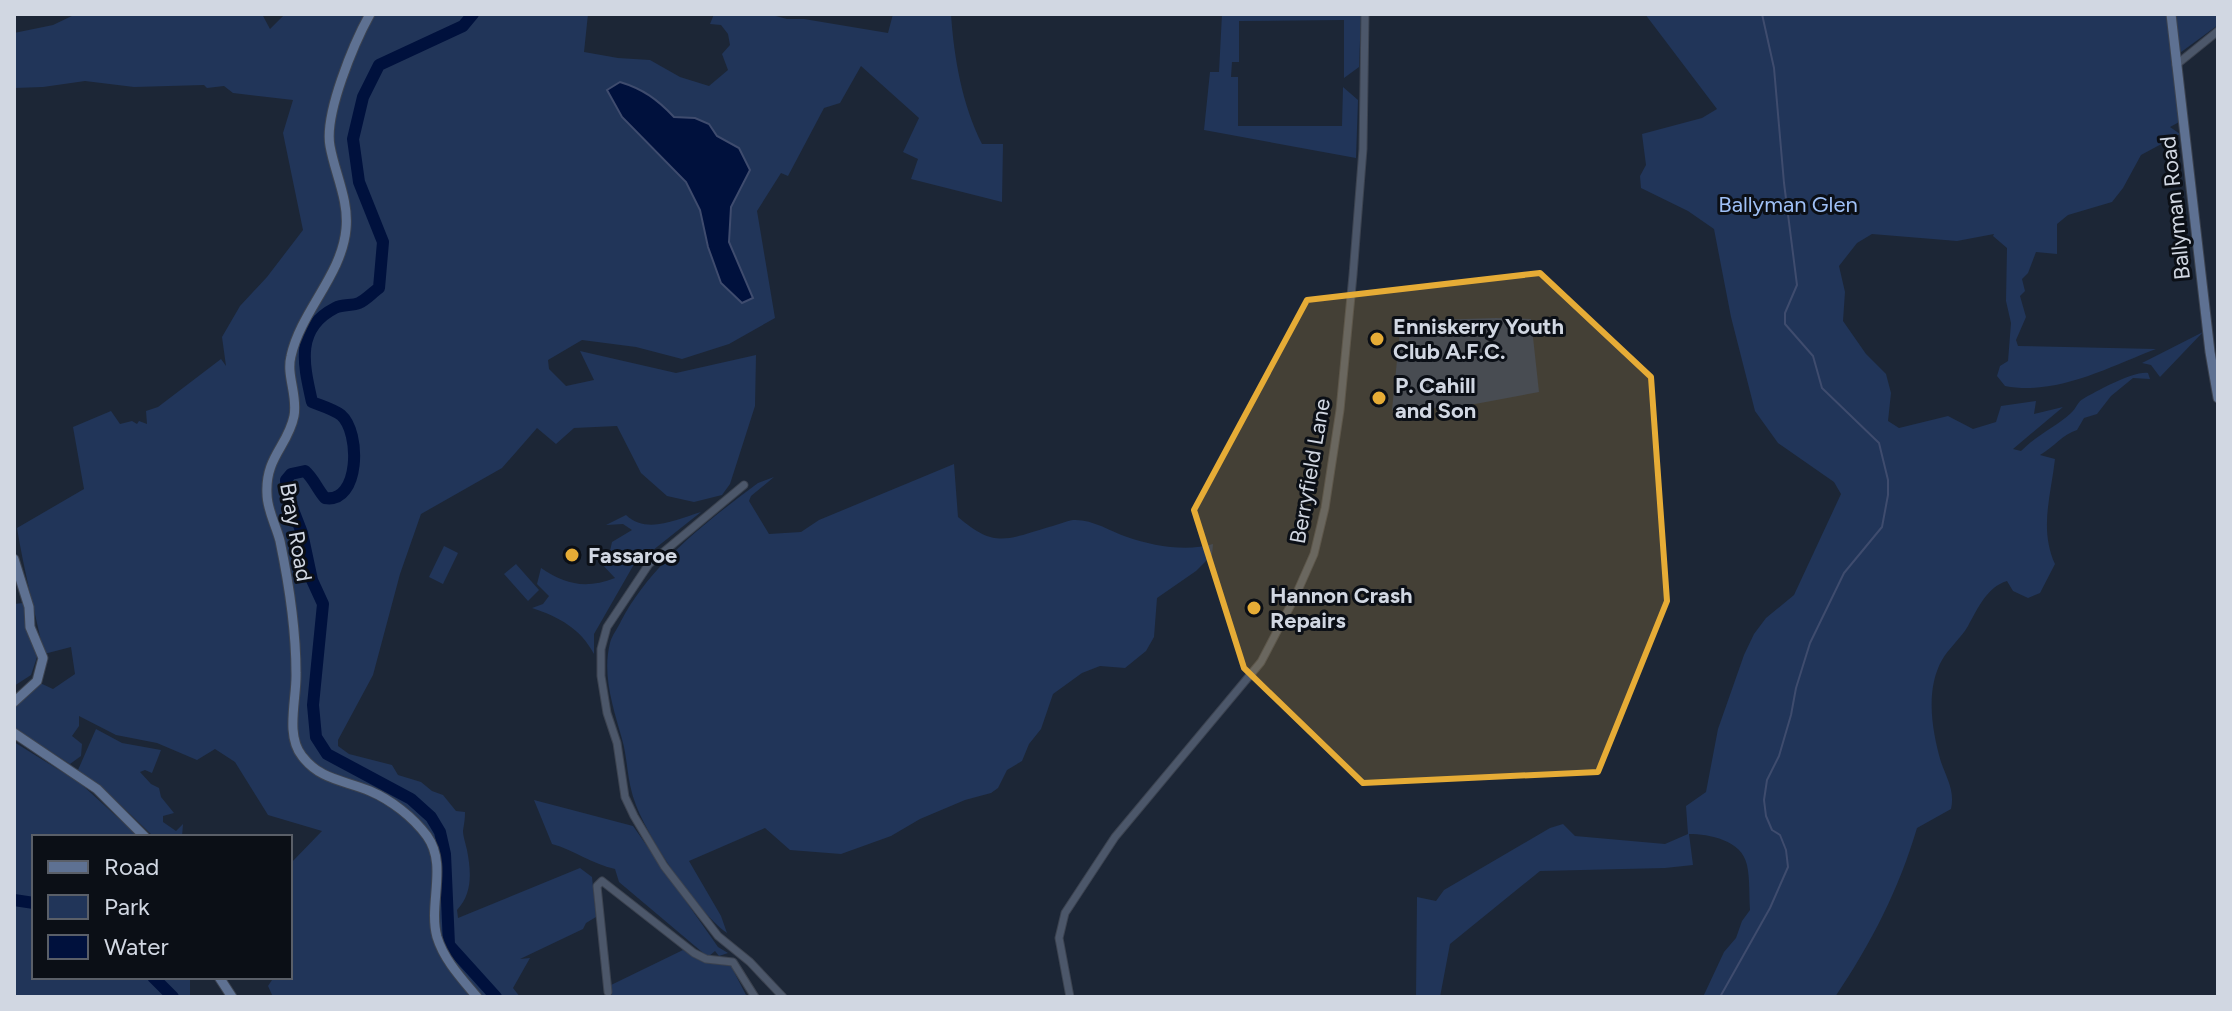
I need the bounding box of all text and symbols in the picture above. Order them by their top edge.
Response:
street label: Ballyman Road [2154,135,2196,281]
park label: Ballyman Glen [1718,191,1858,218]
place label: Enniskerry Youth Club A.F.C. [1393,313,1564,365]
marker: Enniskerry Youth Club A.F.C. [1368,330,1386,348]
place label: P. Cahill and Son [1395,372,1476,424]
marker: P. Cahill and Son [1370,389,1388,407]
street label: Berryfield Lane [1284,396,1336,546]
street label: Bray Road [274,481,318,583]
place label: Fassaroe [588,542,677,569]
marker: Fassaroe [563,546,581,564]
place label: Hannon Crash Repairs [1270,582,1413,634]
marker: Hannon Crash Repairs [1245,599,1263,617]
legend [32,835,292,979]
text: Road [104,852,159,881]
text: Park [104,892,150,921]
text: Water [104,932,169,961]

